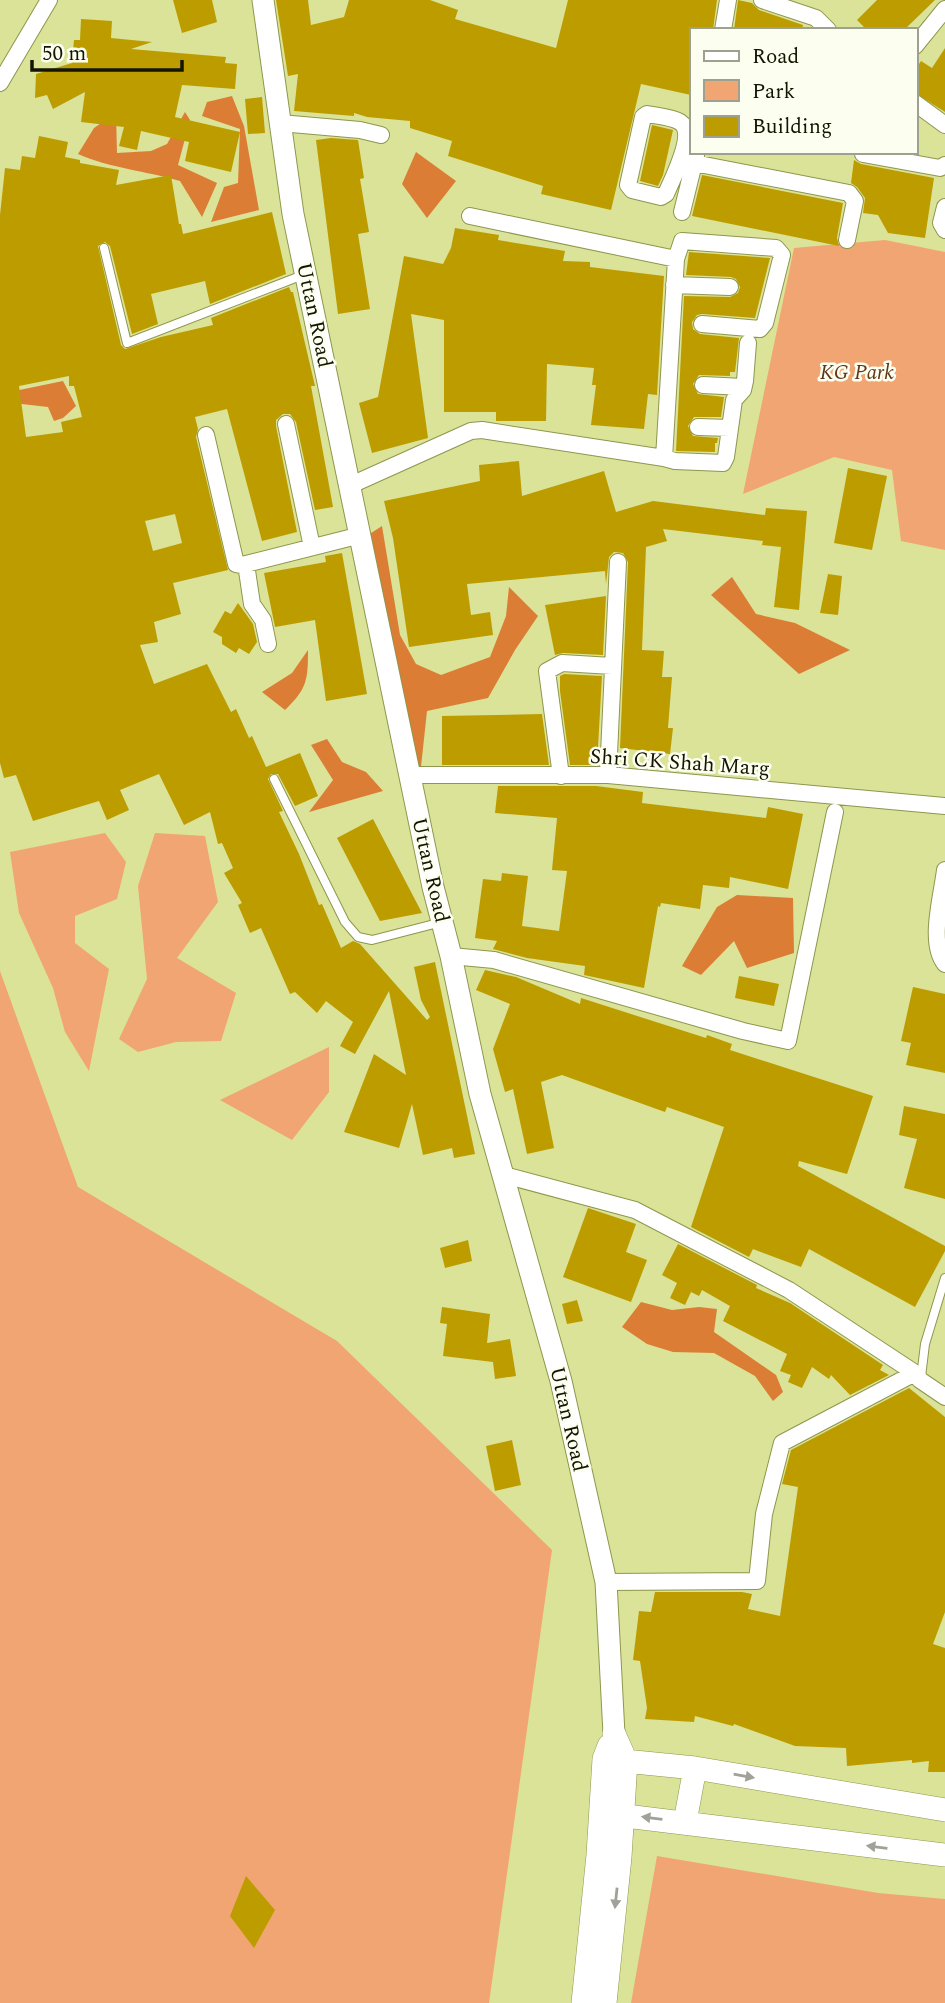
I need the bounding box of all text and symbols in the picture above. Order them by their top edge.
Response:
scale bar [32,28,182,72]
legend [690,28,917,154]
text: 50 m [42,38,86,70]
text: Road [752,41,799,73]
text: Park [752,76,796,108]
text: Building [752,111,832,143]
street label: Uttan Road [287,260,341,371]
park label: KG Park [820,357,894,389]
street label: Shri CK Shah Marg [589,741,771,785]
street label: Uttan Road [402,815,458,926]
street label: Uttan Road [540,1364,596,1475]
one-way arrow [733,1771,755,1782]
one-way arrow [640,1813,662,1824]
one-way arrow [866,1842,888,1853]
one-way arrow [610,1887,621,1909]

